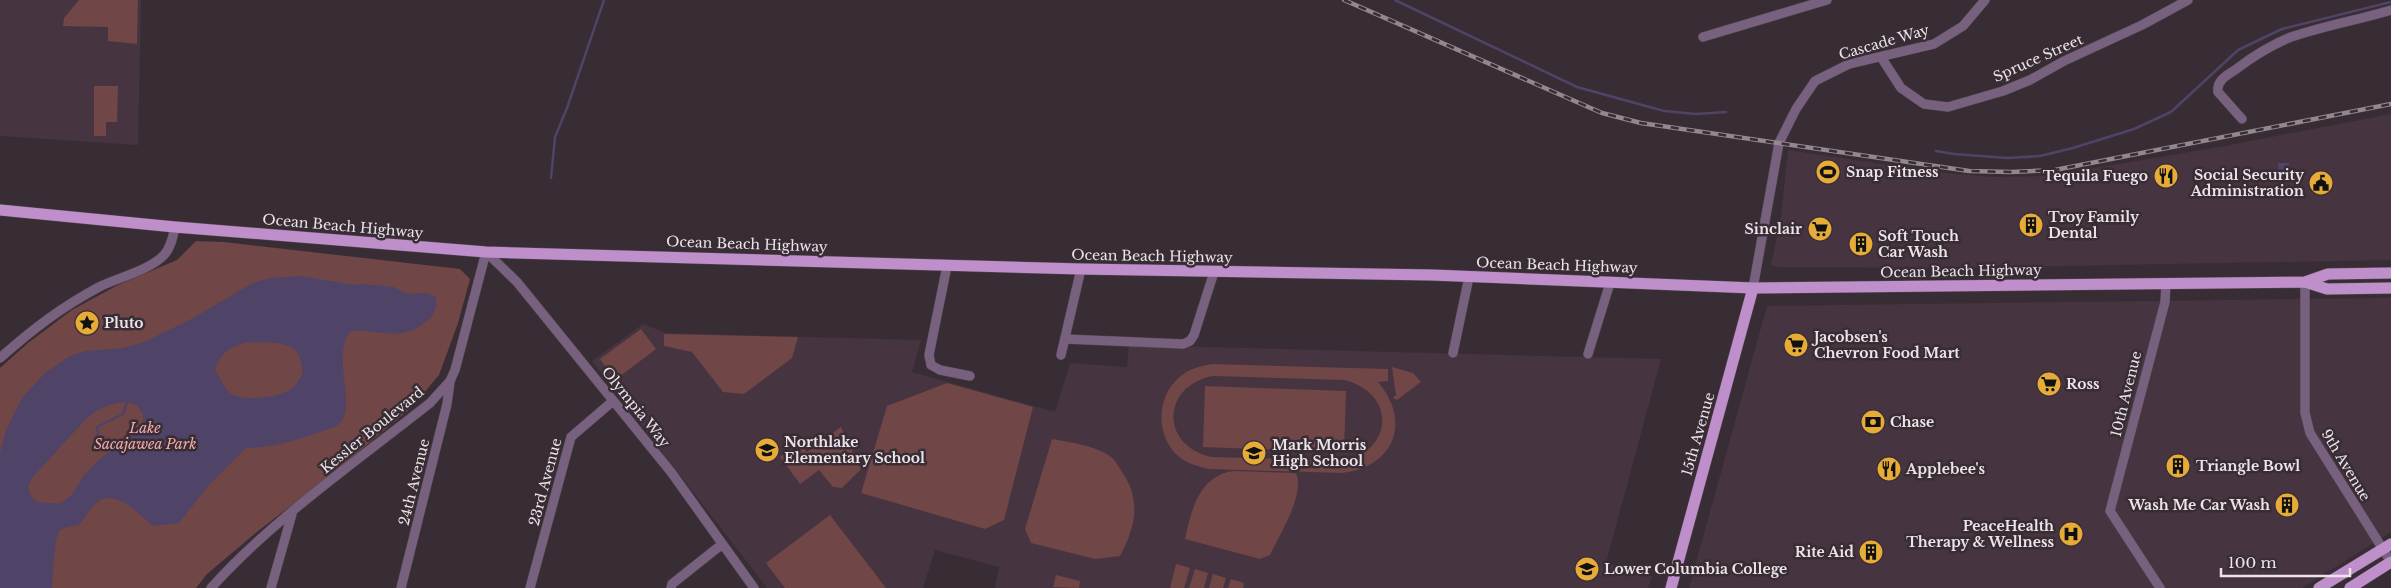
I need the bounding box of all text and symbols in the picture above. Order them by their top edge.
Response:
street label: Cascade Way [1837,20,1931,63]
street label: Spruce Street [1990,30,2086,86]
sports icon: Snap Fitness [1815,159,1841,185]
place label: Snap Fitness [1846,163,1939,181]
restaurant icon: Tequila Fuego [2153,163,2179,189]
place label: Social Security Administration [2190,166,2305,200]
place label: Tequila Fuego [2043,167,2148,185]
public building icon: Social Security Administration [2308,170,2334,196]
place label: Troy Family Dental [2048,208,2140,242]
street label: Ocean Beach Highway [262,210,424,242]
building icon: Troy Family Dental [2018,212,2044,238]
supermarket icon: Sinclair [1807,216,1833,242]
place label: Sinclair [1745,220,1802,238]
place label: Soft Touch Car Wash [1878,227,1959,261]
building icon: Soft Touch Car Wash [1848,231,1874,257]
street label: Ocean Beach Highway [666,232,828,256]
street label: Ocean Beach Highway [1071,246,1233,266]
street label: Ocean Beach Highway [1476,253,1638,277]
street label: Ocean Beach Highway [1880,261,2042,281]
place icon: Pluto [74,310,100,336]
place label: Pluto [104,314,144,332]
place label: Jacobsen's Chevron Food Mart [1811,328,1960,362]
supermarket icon: Jacobsen's Chevron Food Mart [1783,332,1809,358]
street label: 10th Avenue [2107,349,2145,439]
street label: Olympia Way [598,363,674,451]
supermarket icon: Ross [2036,371,2062,397]
place label: Ross [2066,375,2100,393]
street label: Kessler Boulevard [317,382,428,477]
street label: 15th Avenue [1678,390,1718,478]
bank icon: Chase [1860,409,1886,435]
place label: Chase [1890,413,1934,431]
park label: Lake Sacajawea Park [94,419,196,453]
street label: 9th Avenue [2318,426,2374,504]
place label: Northlake Elementary School [784,433,925,467]
street label: 23rd Avenue [525,436,565,528]
place label: Mark Morris High School [1272,436,1367,470]
street label: 24th Avenue [395,437,433,527]
school or university icon: Northlake Elementary School [754,437,780,463]
school or university icon: Mark Morris High School [1241,440,1267,466]
building icon: Triangle Bowl [2165,453,2191,479]
restaurant icon: Applebee's [1876,456,1902,482]
place label: Triangle Bowl [2196,457,2300,475]
place label: Applebee's [1905,460,1985,478]
building icon: Wash Me Car Wash [2274,492,2300,518]
place label: Wash Me Car Wash [2127,496,2270,514]
place label: PeaceHealth Therapy & Wellness [1906,517,2054,551]
hospital icon: PeaceHealth Therapy & Wellness [2058,521,2084,547]
building icon: Rite Aid [1858,539,1884,565]
place label: Rite Aid [1795,543,1854,561]
scale bar [2221,546,2350,578]
text: 100 m [2228,553,2277,572]
school or university icon: Lower Columbia College [1574,556,1600,582]
place label: Lower Columbia College [1604,560,1787,578]

